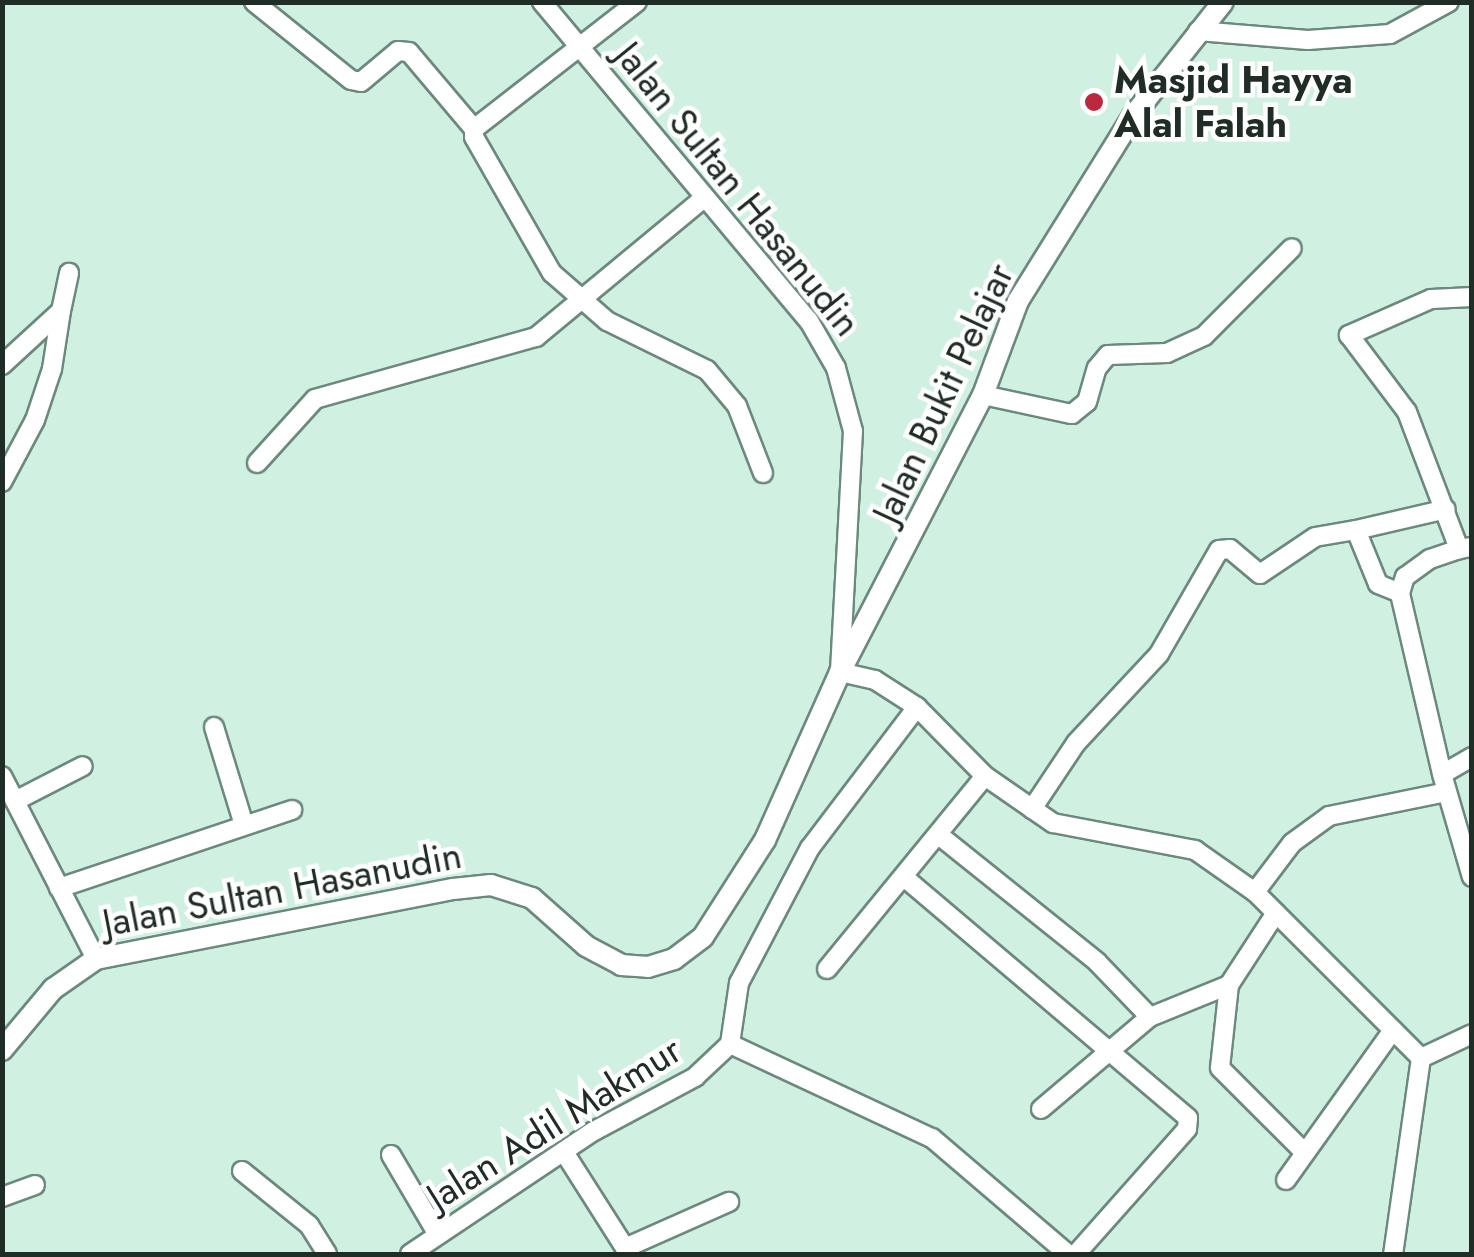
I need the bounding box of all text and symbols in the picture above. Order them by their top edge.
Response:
street label: Jalan Sultan Hasanudin [606,33,870,345]
place label: Masjid Hayya Alal Falah [1114,57,1353,146]
marker: Masjid Hayya Alal Falah [1083,91,1105,113]
street label: Jalan Bukit Pelajar [863,256,1023,530]
street label: Jalan Sultan Hasanudin [99,832,465,946]
street label: Jalan Adil Makmur [419,1027,689,1219]

